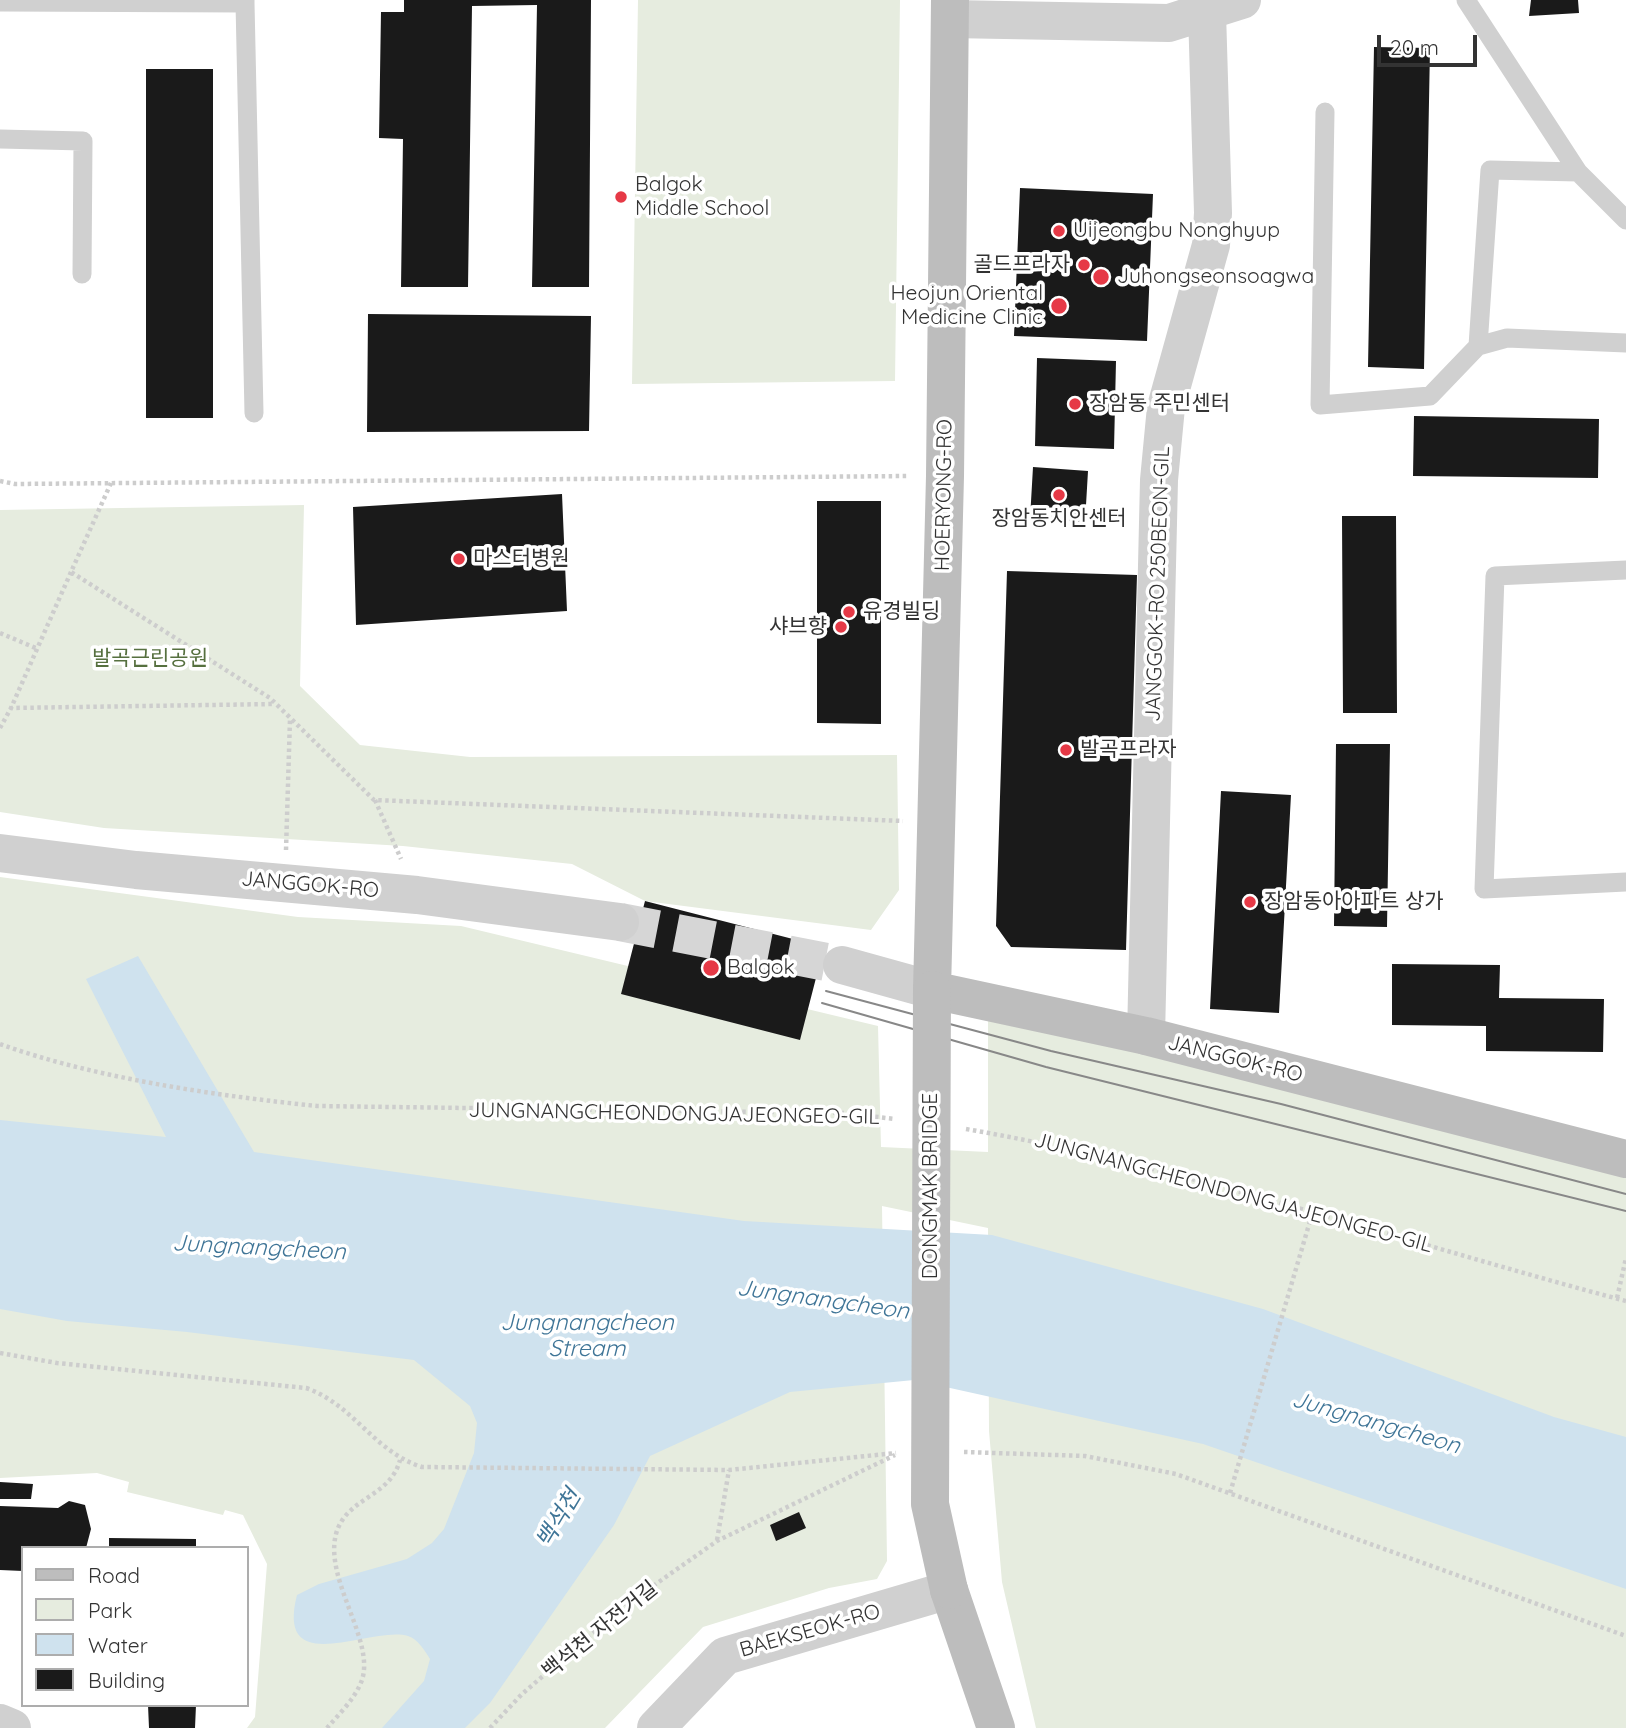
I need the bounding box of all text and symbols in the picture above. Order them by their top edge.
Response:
scale bar [1381,21,1481,65]
text: 20 m [1390,34,1439,60]
place label: Balgok Middle School [635,172,769,222]
marker: Balgok Middle School [613,189,629,205]
place label: Uijeongbu Nonghyup [1073,218,1280,244]
marker: Uijeongbu Nonghyup [1051,223,1067,239]
place label: 골드프라자 [973,252,1070,278]
marker: 골드프라자 [1076,257,1092,273]
place label: Juhongseonsoagwa [1117,264,1314,290]
marker: Juhongseonsoagwa [1091,267,1111,287]
place label: Heojun Oriental Medicine Clinic [890,281,1043,331]
marker: Heojun Oriental Medicine Clinic [1049,296,1069,316]
place label: 장암동 주민센터 [1089,391,1230,417]
marker: 장암동 주민센터 [1067,396,1083,412]
street label: HOERYONG-RO [930,419,958,571]
street label: JANGGOK-RO 250BEON-GIL [1141,446,1175,722]
marker: 장암동치안센터 [1051,487,1067,503]
place label: 장암동치안센터 [991,506,1127,532]
place label: 마스터병원 [473,546,570,572]
marker: 마스터병원 [451,551,467,567]
place label: 유경빌딩 [863,599,940,625]
marker: 유경빌딩 [841,604,857,620]
place label: 샤브향 [769,614,827,640]
marker: 샤브향 [833,619,849,635]
park label: 발곡근린공원 [92,646,208,672]
place label: 발곡프라자 [1080,737,1177,763]
marker: 발곡프라자 [1058,742,1074,758]
street label: JANGGOK-RO [240,866,380,904]
place label: 장암동아아파트 상가 [1264,889,1444,915]
marker: 장암동아아파트 상가 [1242,894,1258,910]
place label: Balgok [727,955,795,981]
marker: Balgok [701,958,721,978]
street label: JANGGOK-RO [1165,1030,1305,1088]
street label: DONGMAK BRIDGE [918,1093,944,1279]
street label: JUNGNANGCHEONDONGJAJEONGEO-GIL [468,1098,880,1130]
street label: JUNGNANGCHEONDONGJAJEONGEO-GIL [1031,1128,1435,1258]
water label: Jungnangcheon [172,1230,346,1266]
water label: Jungnangcheon [735,1274,911,1326]
water label: Jungnangcheon Stream [500,1309,674,1363]
water label: Jungnangcheon [1289,1386,1463,1460]
water label: 백석천 [531,1485,587,1553]
legend [21,1546,248,1707]
text: Road [88,1562,140,1588]
street label: 백석천 자전거길 [537,1576,663,1684]
text: Park [88,1597,132,1623]
street label: BAEKSEOK-RO [737,1599,883,1663]
text: Water [88,1632,148,1658]
text: Building [88,1667,165,1693]

